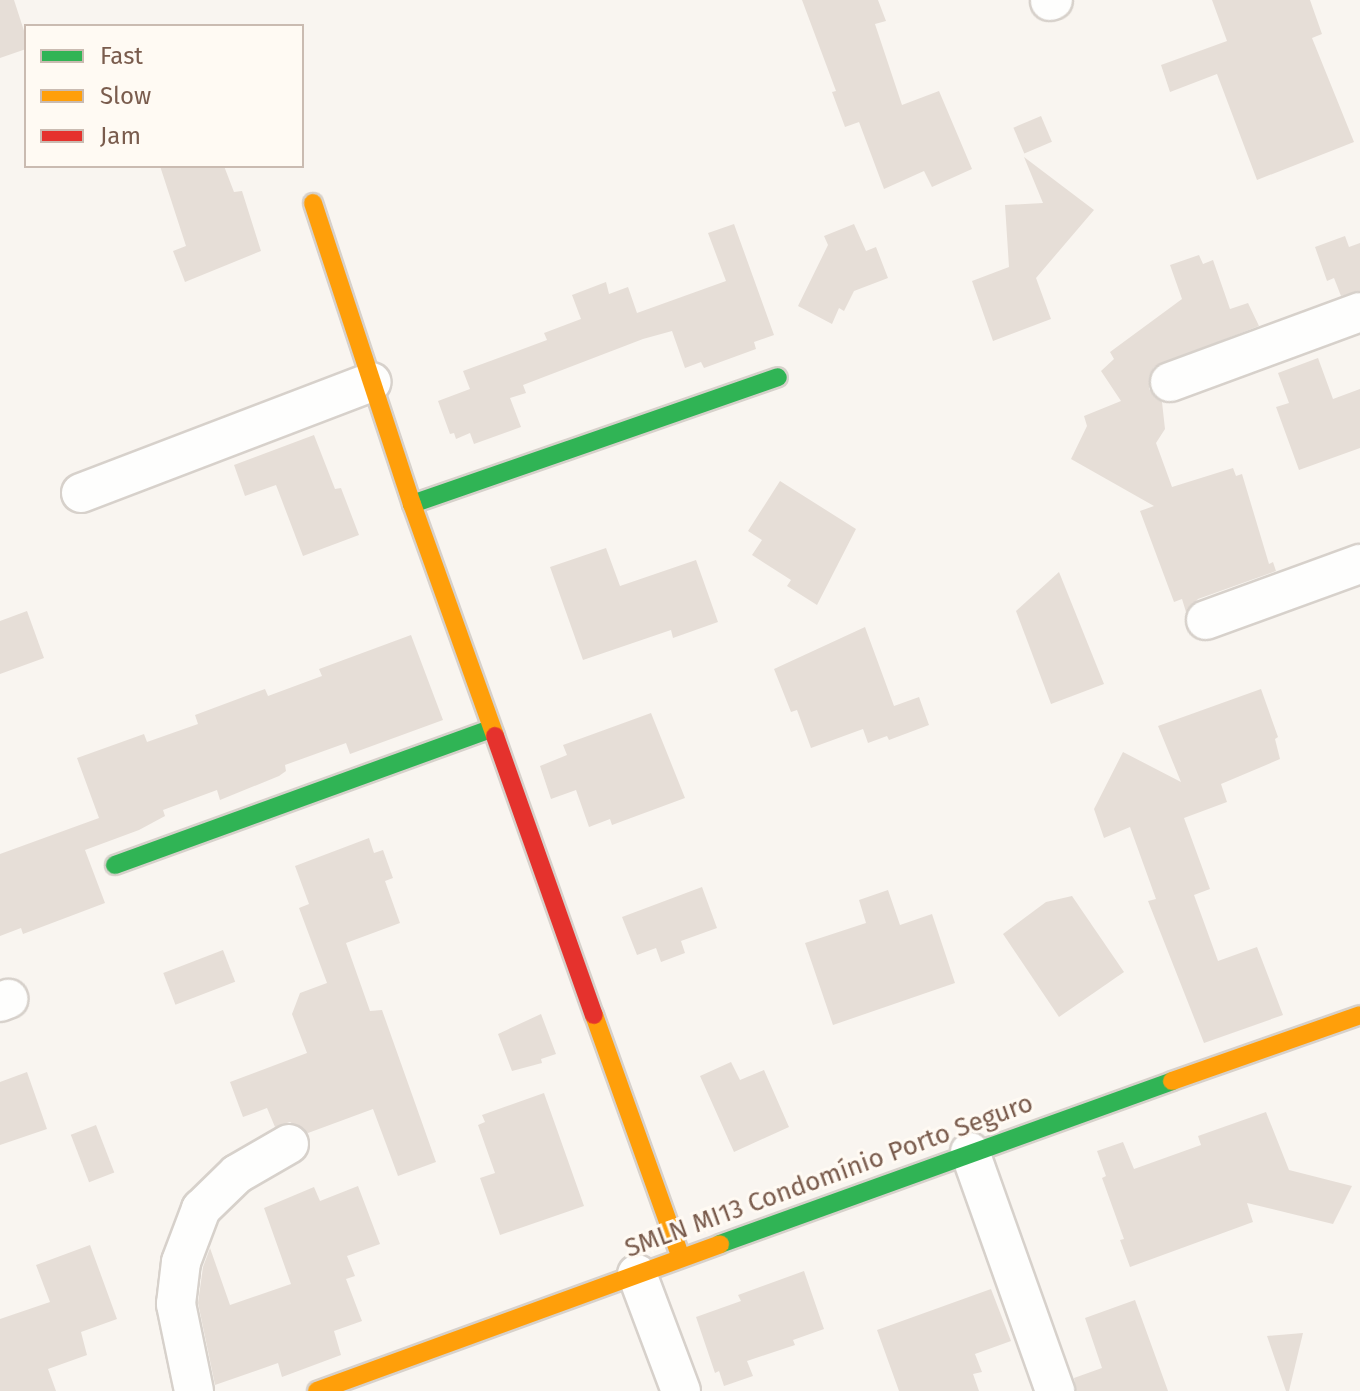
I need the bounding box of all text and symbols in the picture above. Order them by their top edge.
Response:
legend [24,24,304,168]
text: Fast [100,42,143,70]
text: Slow [100,82,151,110]
text: Jam [100,122,141,150]
street label: SMLN MI13 Condomínio Porto Seguro [621,1087,1037,1265]

